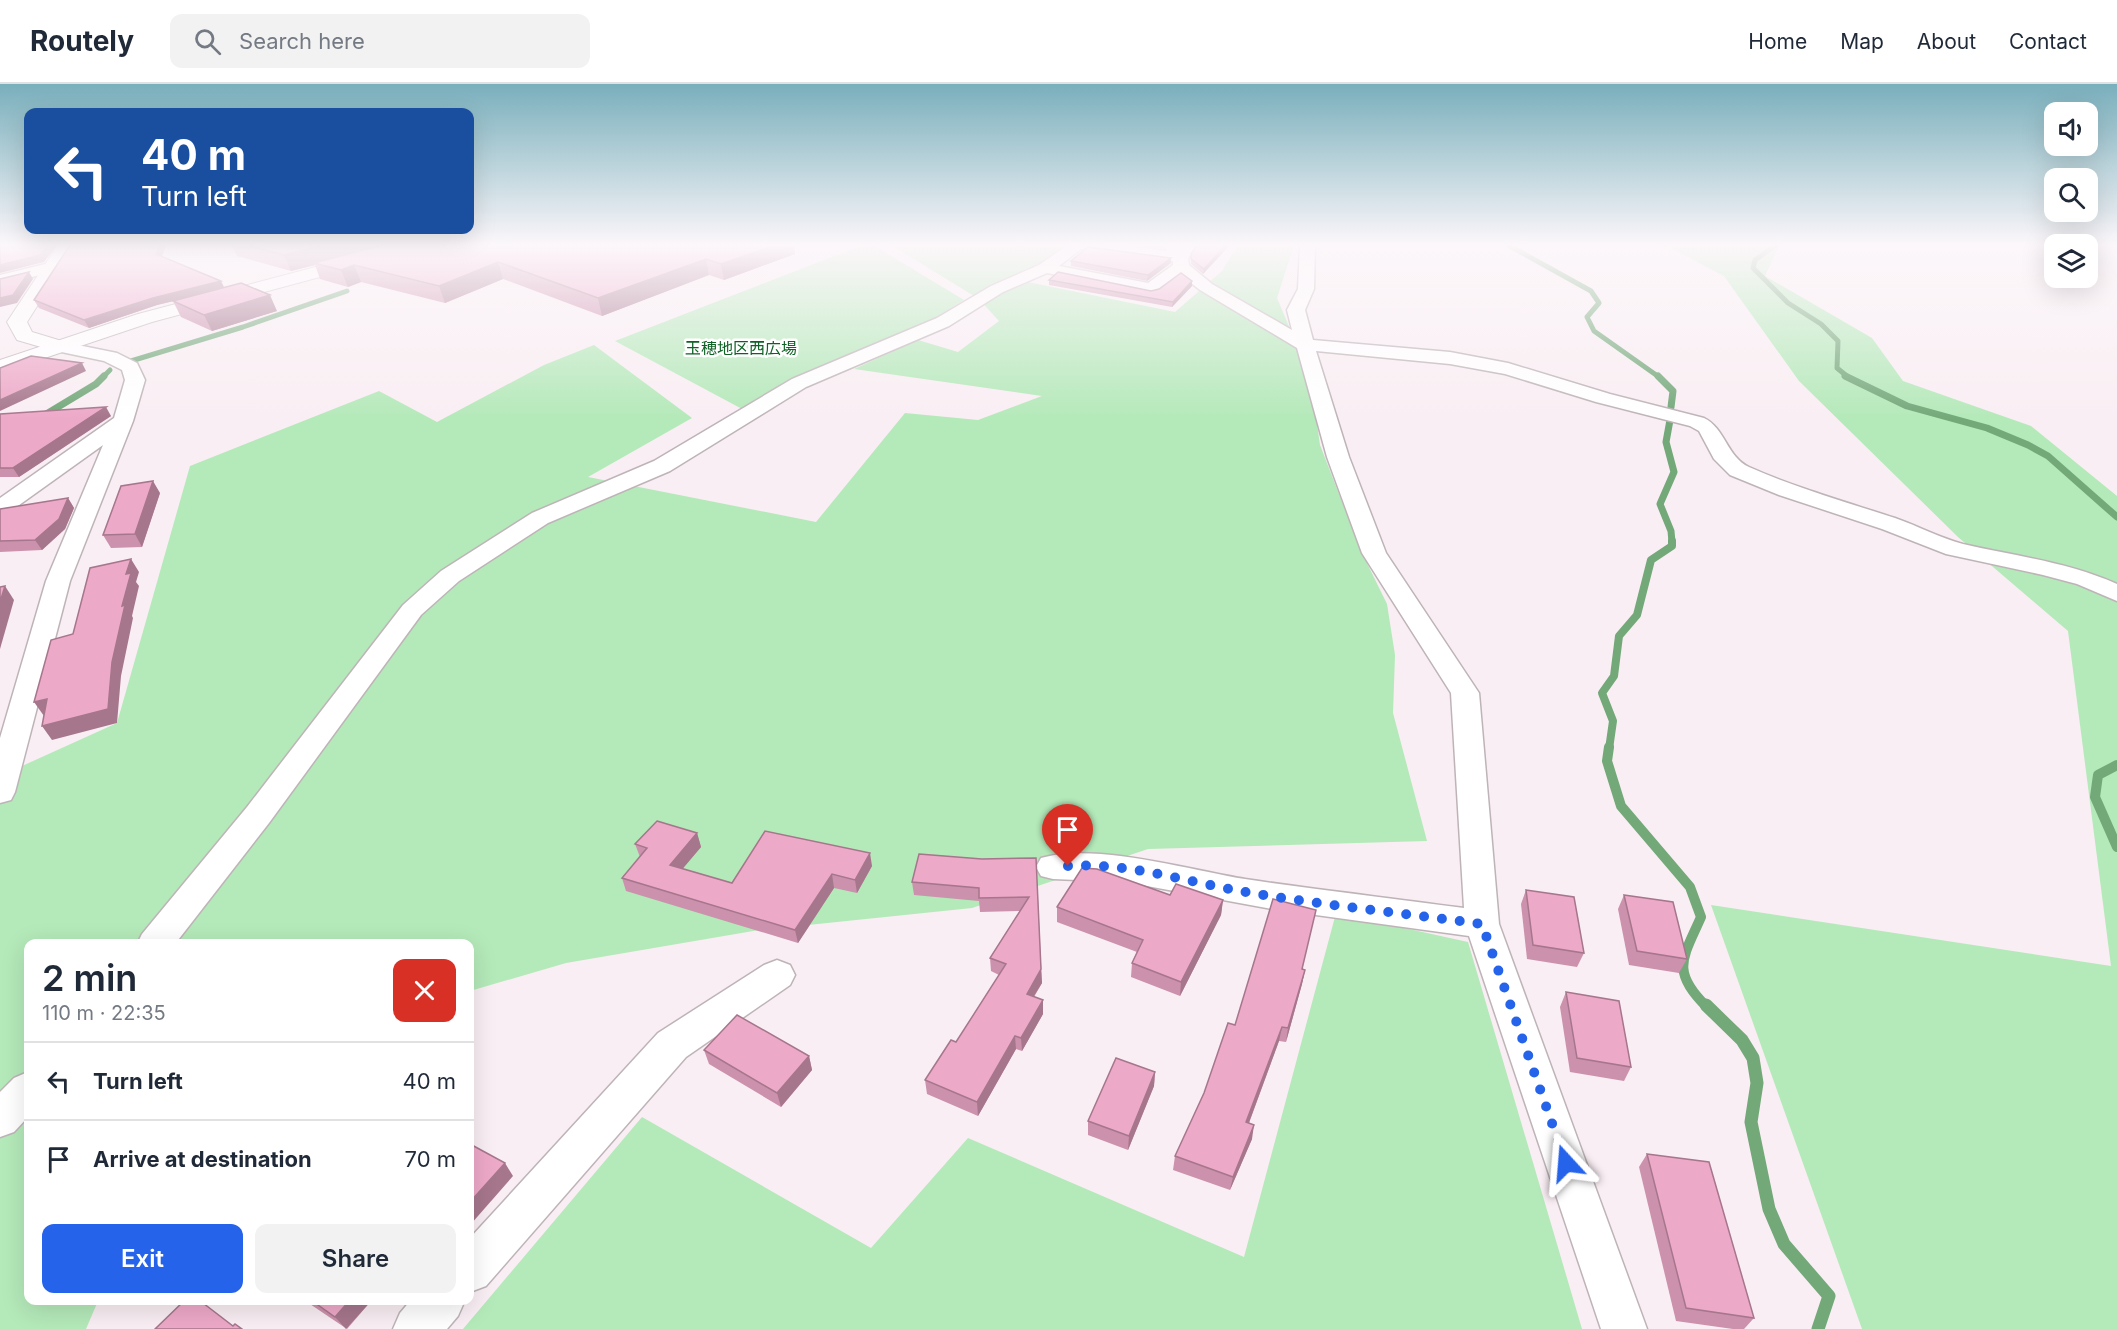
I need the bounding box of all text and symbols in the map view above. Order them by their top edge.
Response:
search box [170,14,590,68]
text: Routely [30,24,134,58]
icon: search [191,25,224,58]
text: Search here [239,28,365,54]
text: Home [1748,29,1807,54]
text: Map [1840,29,1884,54]
text: About [1917,29,1976,54]
text: Contact [2009,29,2087,54]
map controls [2044,102,2098,288]
button: sound [2044,102,2098,156]
text: 40 m [141,129,246,180]
icon: left [42,132,120,210]
button: search [2044,168,2098,222]
text: Turn left [141,180,247,213]
button: layers [2044,234,2098,288]
park label: 玉穂地区西広場 [685,338,797,358]
pin [1042,804,1093,866]
icon: arrive [1051,813,1084,846]
text: 2 min [42,956,137,1000]
button: close [393,959,456,1022]
text: 110 m · 22:35 [42,1001,166,1025]
icon: left [42,1065,75,1098]
text: Turn left [93,1068,183,1094]
text: 40 m [402,1068,456,1094]
position arrow [1534,1131,1598,1195]
icon: arrive [42,1143,75,1176]
text: Arrive at destination [93,1146,312,1172]
text: 70 m [405,1146,456,1172]
button: Exit [42,1224,243,1293]
button: Share [255,1224,456,1293]

